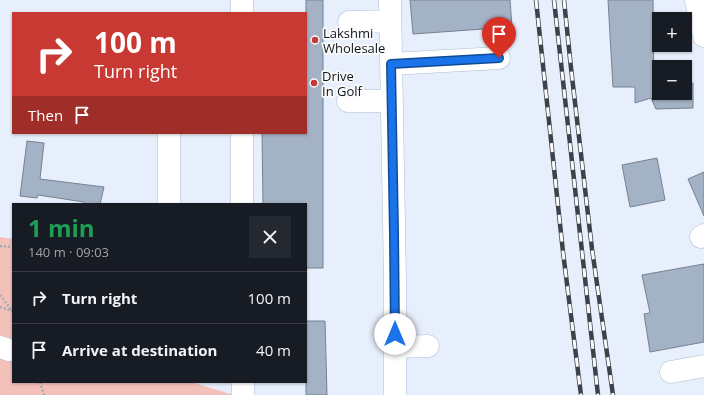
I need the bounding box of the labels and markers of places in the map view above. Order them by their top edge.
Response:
pin [482,17,516,58]
place label: Lakshmi Wholesale [323,24,385,57]
marker: Lakshmi Wholesale [310,35,320,45]
place label: Drive In Golf [322,67,363,100]
marker: Drive In Golf [309,78,319,88]

